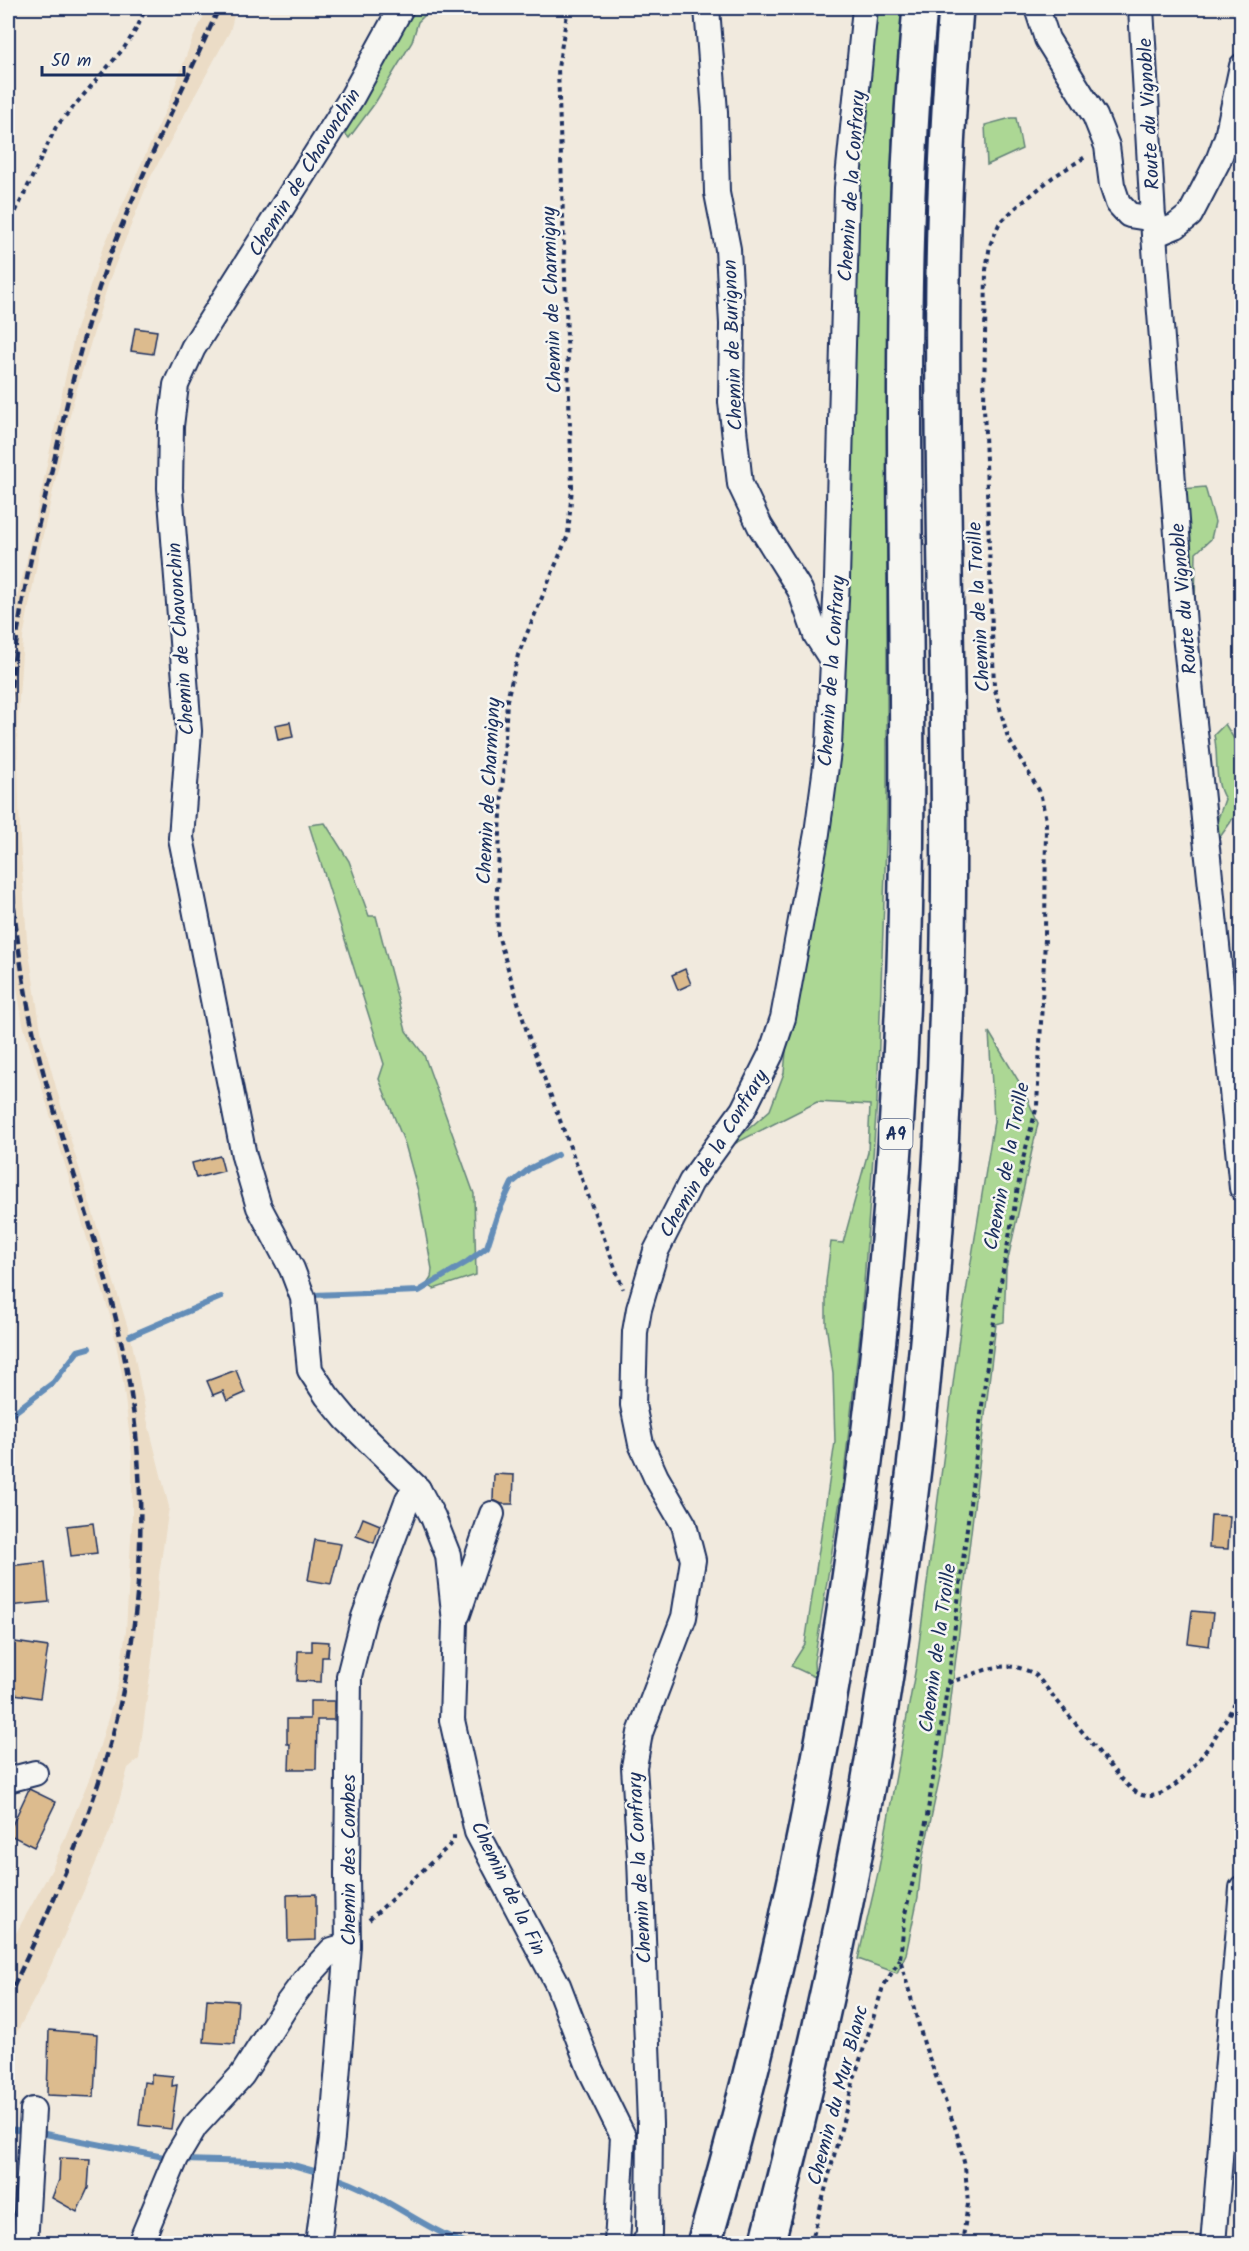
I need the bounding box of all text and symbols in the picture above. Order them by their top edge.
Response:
street label: Route du Vignoble [1130,37,1170,191]
scale bar [42,39,184,77]
text: 50 m [51,47,91,76]
street label: Chemin de Chavonchin [241,83,370,264]
street label: Chemin de la Confrary [830,89,876,283]
street label: Chemin de Charmigny [534,205,572,394]
street label: Chemin de Burignon [715,259,753,431]
street label: Chemin de la Troille [960,521,1000,693]
street label: Route du Vignoble [1162,522,1208,676]
street label: Chemin de Chavonchin [159,541,205,736]
street label: Chemin de la Confrary [810,574,856,768]
street label: Chemin de Charmigny [469,696,511,885]
street label: Chemin de la Confrary [652,1063,778,1244]
street label: Chemin de la Troille [976,1080,1040,1253]
road number: A9 [880,1119,912,1149]
street label: Chemin de la Troille [911,1562,967,1735]
street label: Chemin de la Confrary [620,1771,662,1964]
street label: Chemin des Combes [334,1774,366,1946]
street label: Chemin de la Fin [461,1816,554,1962]
street label: Chemin du Mur Blanc [799,2002,878,2189]

